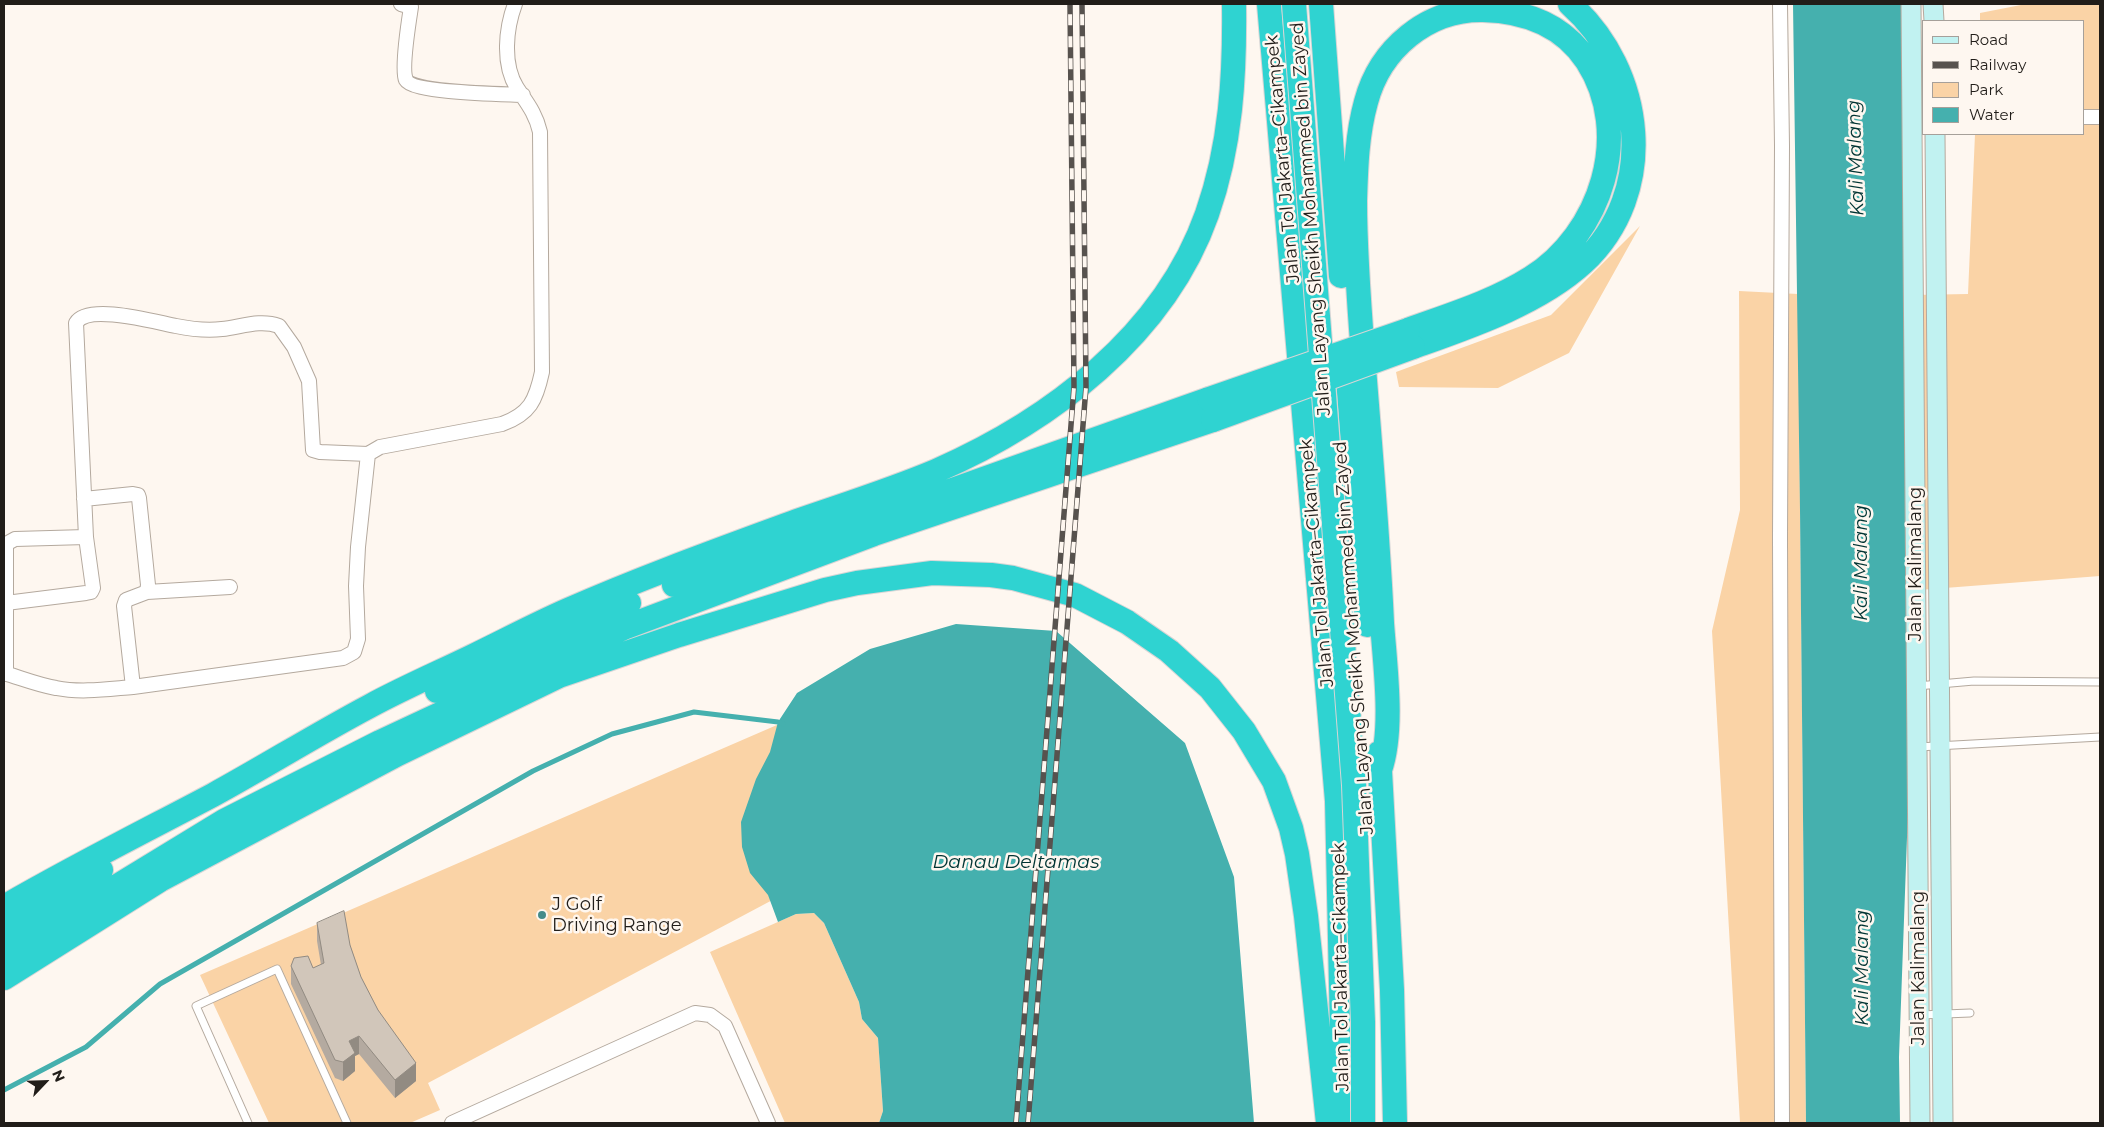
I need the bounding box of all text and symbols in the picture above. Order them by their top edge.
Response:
legend [1922,20,2084,135]
street label: Jalan Layang Sheikh Mohammed bin Zayed [1286,22,1336,416]
text: Road [1969,30,2008,49]
street label: Jalan Tol Jakarta–Cikampek [1261,34,1305,284]
text: Railway [1969,55,2026,74]
text: Park [1969,80,2003,99]
water label: Kali Malang [1843,100,1869,216]
text: Water [1969,105,2015,124]
street label: Jalan Tol Jakarta–Cikampek [1295,438,1339,688]
street label: Jalan Layang Sheikh Mohammed bin Zayed [1329,441,1379,835]
street label: Jalan Kalimalang [1905,487,1927,641]
water label: Kali Malang [1850,505,1872,621]
street label: Jalan Tol Jakarta–Cikampek [1328,842,1354,1092]
water label: Danau Deltamas [933,851,1099,873]
street label: Jalan Kalimalang [1908,891,1930,1045]
place label: J Golf Driving Range [552,894,682,936]
marker: J Golf Driving Range [536,909,548,921]
water label: Kali Malang [1851,910,1873,1026]
north arrow [20,1057,70,1107]
text: N [48,1067,69,1085]

